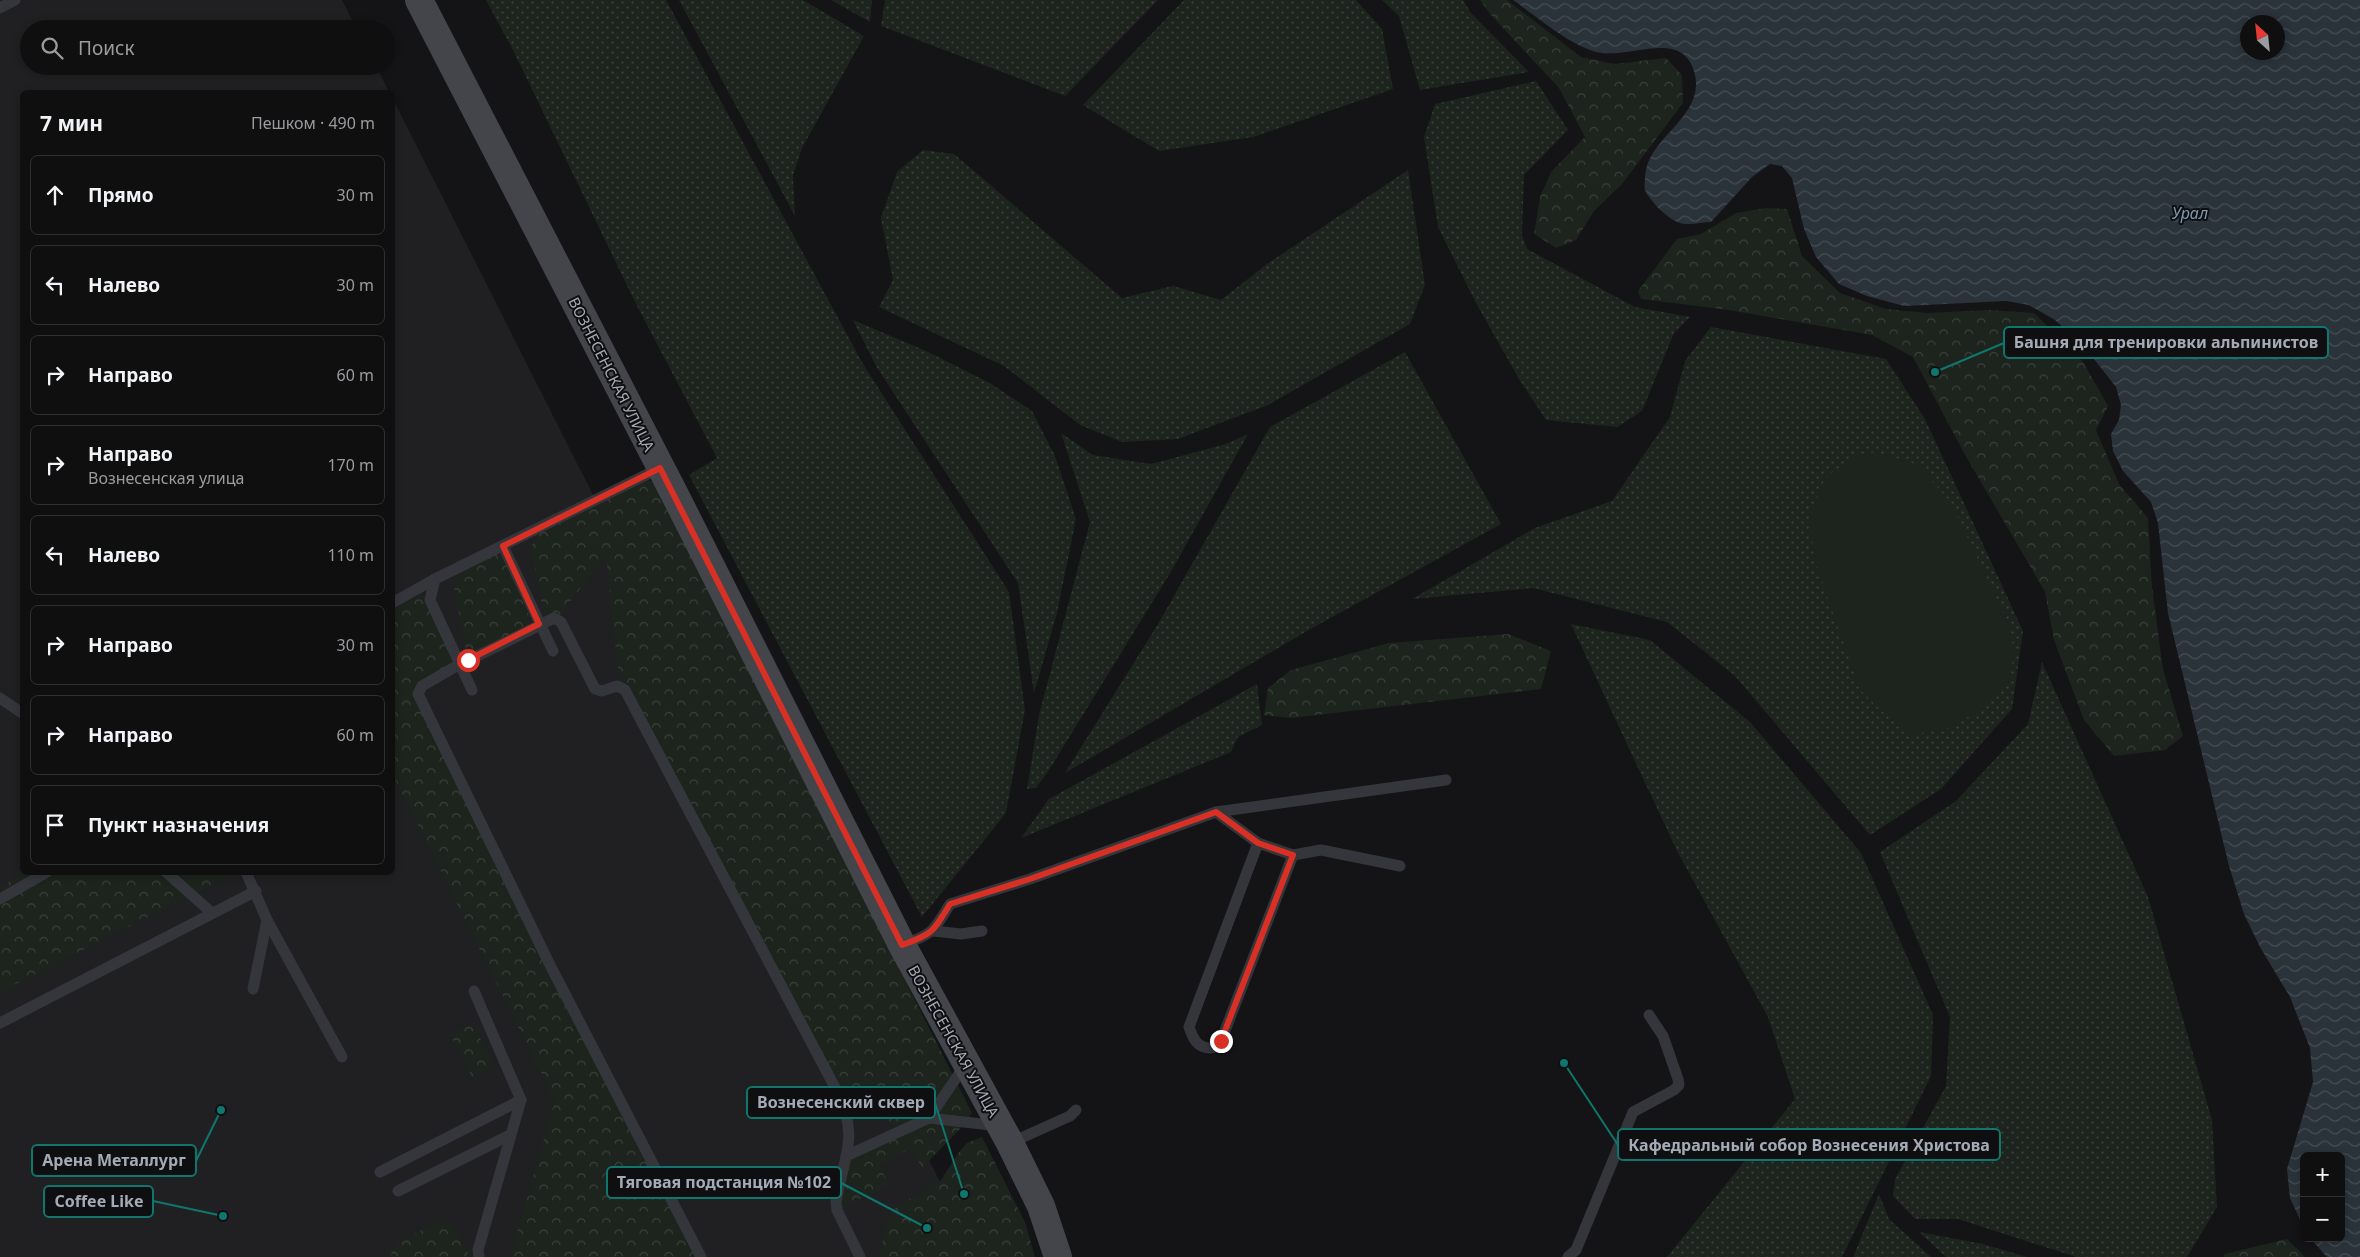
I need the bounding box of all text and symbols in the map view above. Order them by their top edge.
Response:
north arrow [2240,15,2285,60]
search box [20,20,395,75]
icon: search [38,34,66,62]
text: Поиск [78,35,134,61]
text: 7 мин [40,109,103,137]
text: Пешком · 490 m [251,112,375,134]
icon: ahead [41,181,69,209]
text: Прямо [88,182,154,208]
text: 30 m [337,184,374,206]
water label: Урал [2172,202,2208,224]
icon: left [41,271,69,299]
text: Налево [88,272,160,298]
text: 30 m [337,274,374,296]
street label: ВОЗНЕСЕНСКАЯ УЛИЦА [564,293,660,455]
callout: Башня для тренировки альпинистов [2004,327,2328,358]
text: Башня для тренировки альпинистов [2014,331,2318,353]
icon: right [41,361,69,389]
text: Направо [88,362,173,388]
text: 60 m [337,364,374,386]
text: Направо [88,441,173,467]
icon: right [41,451,69,479]
text: 170 m [327,454,374,476]
text: Вознесенская улица [88,467,244,489]
icon: left [41,541,69,569]
text: Налево [88,542,160,568]
text: 110 m [327,544,374,566]
icon: right [41,631,69,659]
text: Направо [88,632,173,658]
text: 30 m [337,634,374,656]
route start [457,649,480,672]
icon: right [41,721,69,749]
text: Направо [88,722,173,748]
text: 60 m [337,724,374,746]
icon: arrive [41,811,69,839]
text: Пункт назначения [88,812,269,838]
street label: ВОЗНЕСЕНСКАЯ УЛИЦА [904,962,1004,1121]
route end [1210,1030,1233,1053]
callout: Вознесенский cквер [747,1087,935,1118]
text: Вознесенский cквер [757,1091,925,1113]
callout: Кафедральный собор Вознесения Христова [1618,1129,2000,1160]
text: Кафедральный собор Вознесения Христова [1628,1134,1990,1156]
callout: Арена Металлург [32,1145,196,1176]
text: Арена Металлург [42,1149,186,1171]
map controls [2300,1152,2345,1242]
button: + [2300,1152,2345,1197]
callout: Тяговая подстанция №102 [607,1167,841,1198]
text: Тяговая подстанция №102 [617,1171,831,1193]
callout: Coffee Like [44,1186,153,1217]
text: Coffee Like [54,1190,144,1212]
button: − [2300,1197,2345,1242]

